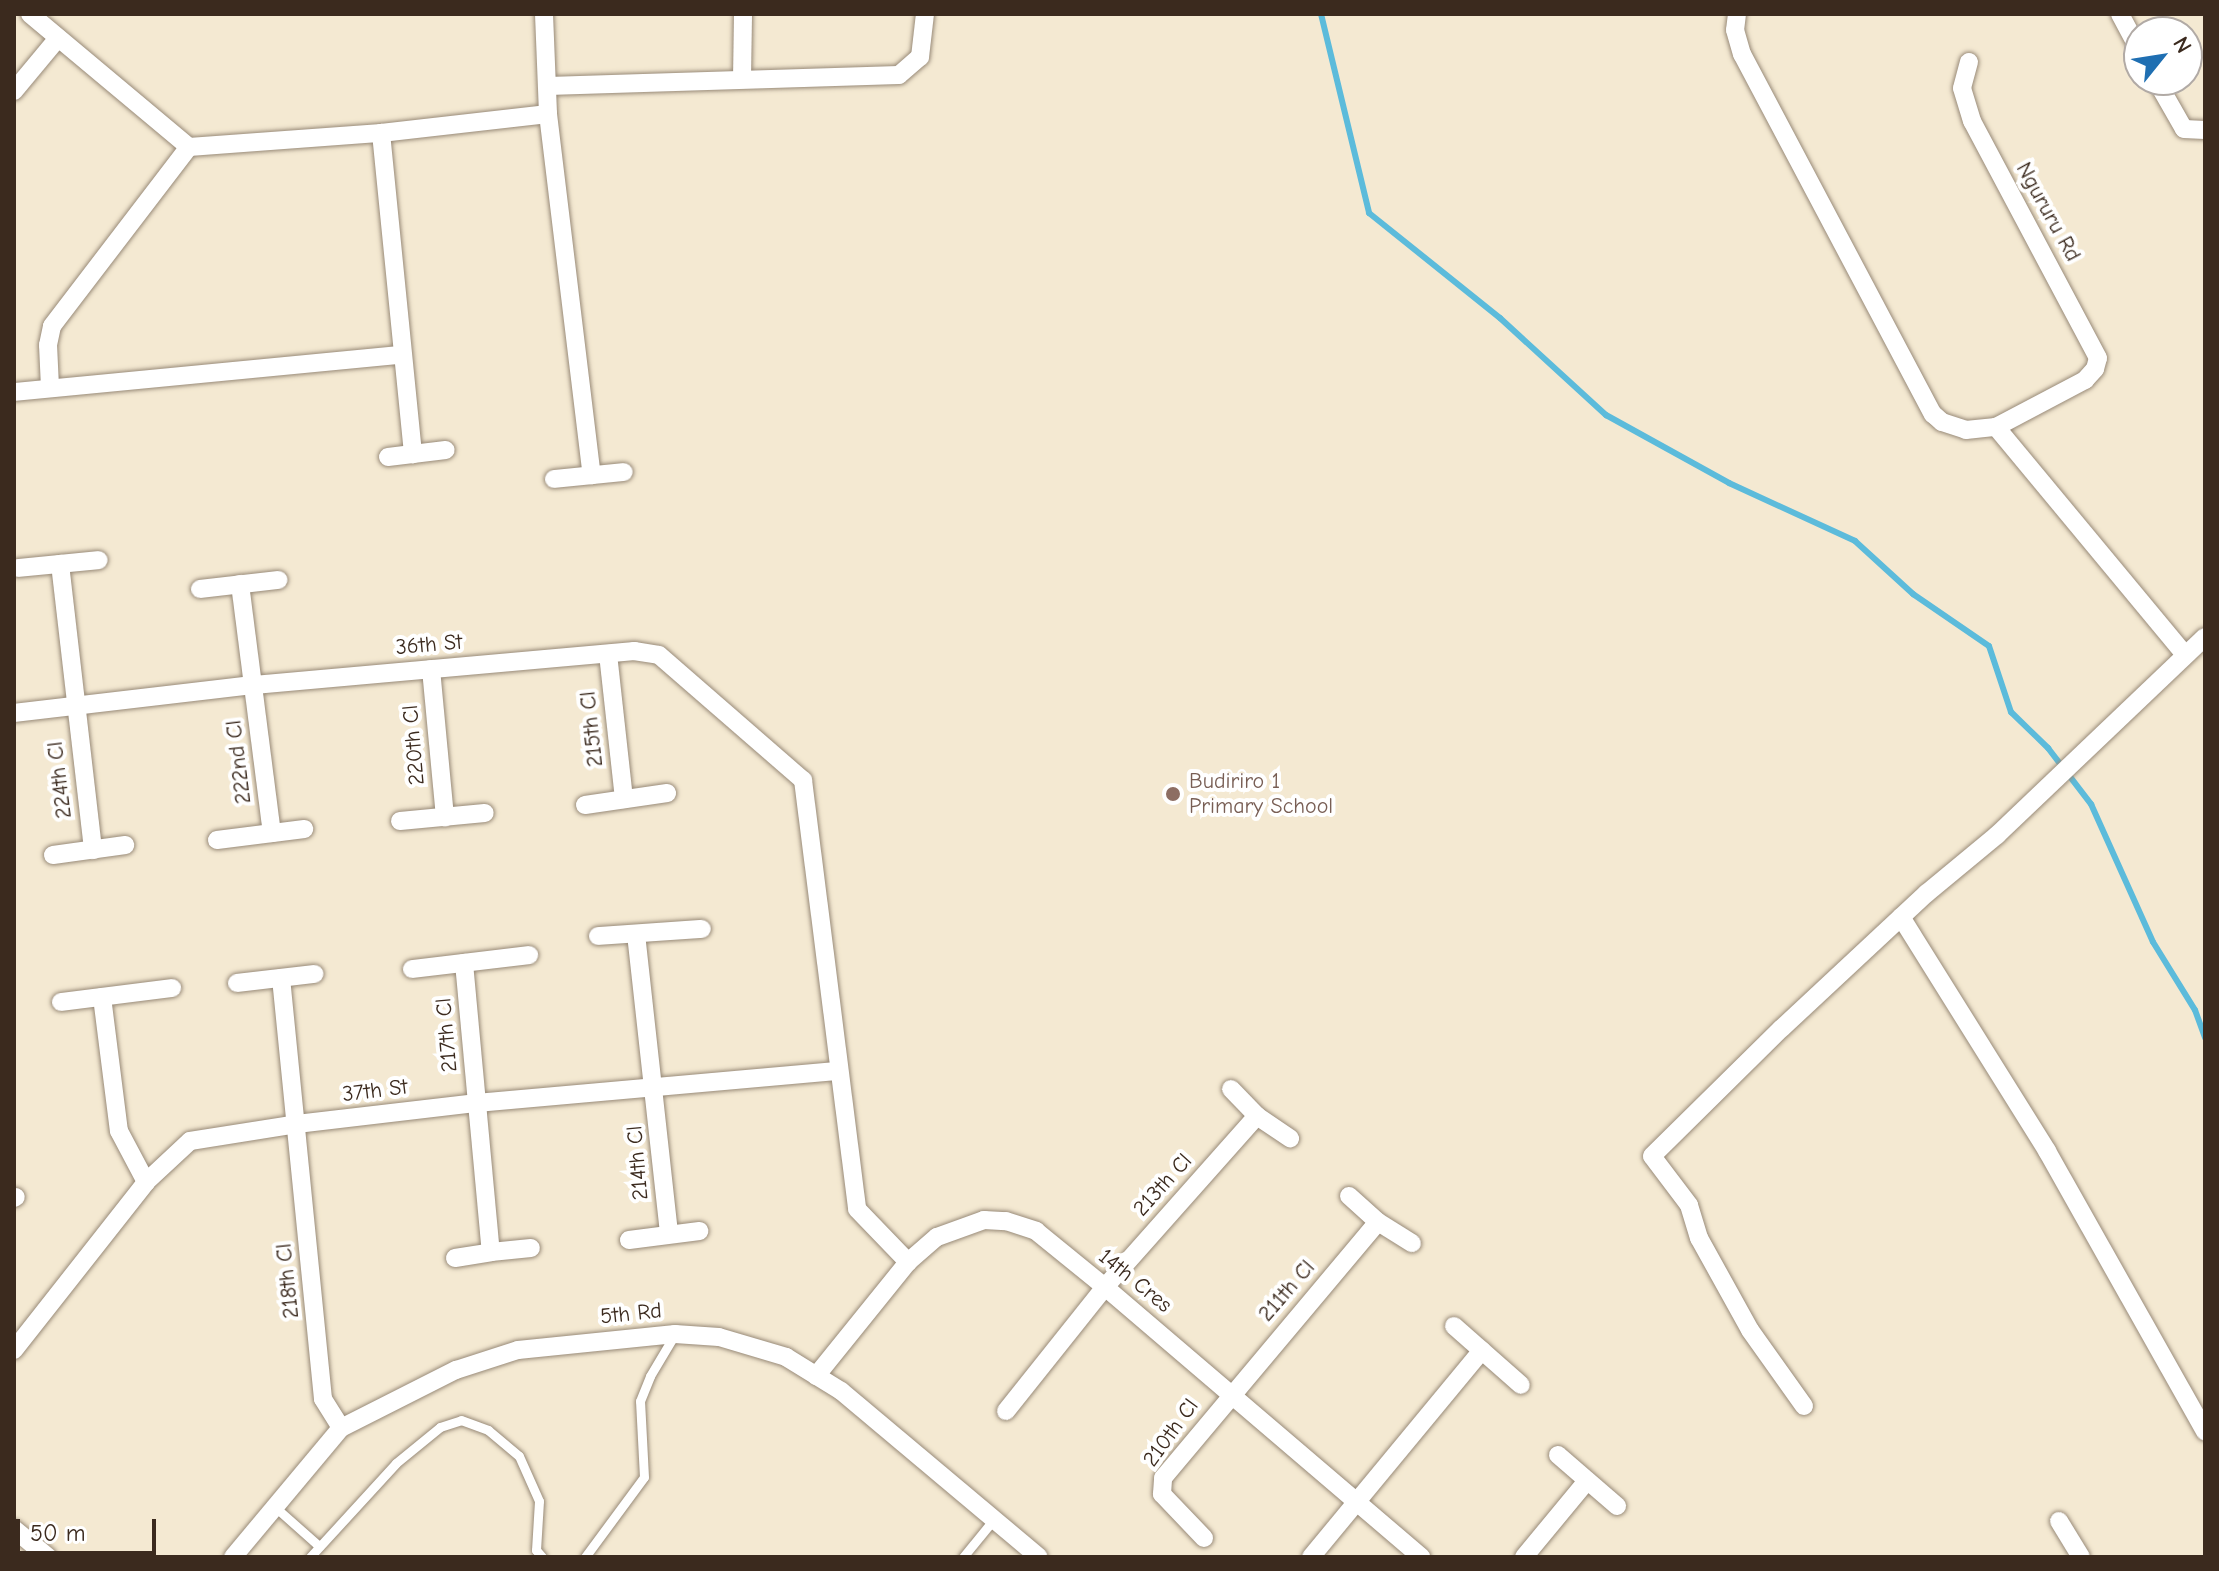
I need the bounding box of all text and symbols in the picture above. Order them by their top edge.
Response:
north arrow [2123,16,2203,96]
text: N [2167,32,2197,58]
street label: Ngururu Rd [2010,158,2086,266]
street label: 36th St [395,629,463,661]
street label: 215th Cl [575,690,609,768]
street label: 220th Cl [397,704,431,786]
street label: 222nd Cl [221,719,257,805]
street label: 224th Cl [42,740,78,820]
place label: Budiriro 1 Primary School [1189,768,1333,820]
marker: Budiriro 1 Primary School [1164,785,1182,803]
street label: 217th Cl [431,997,463,1073]
street label: 37th St [341,1074,409,1108]
street label: 214th Cl [622,1125,654,1201]
street label: 213th Cl [1128,1148,1198,1222]
street label: 218th Cl [271,1242,305,1320]
street label: 14th Cres [1093,1243,1177,1319]
street label: 211th Cl [1253,1255,1321,1327]
street label: 5th Rd [599,1298,663,1330]
street label: 210th Cl [1138,1394,1204,1472]
scale bar [20,1503,160,1553]
text: 50 m [30,1519,86,1547]

